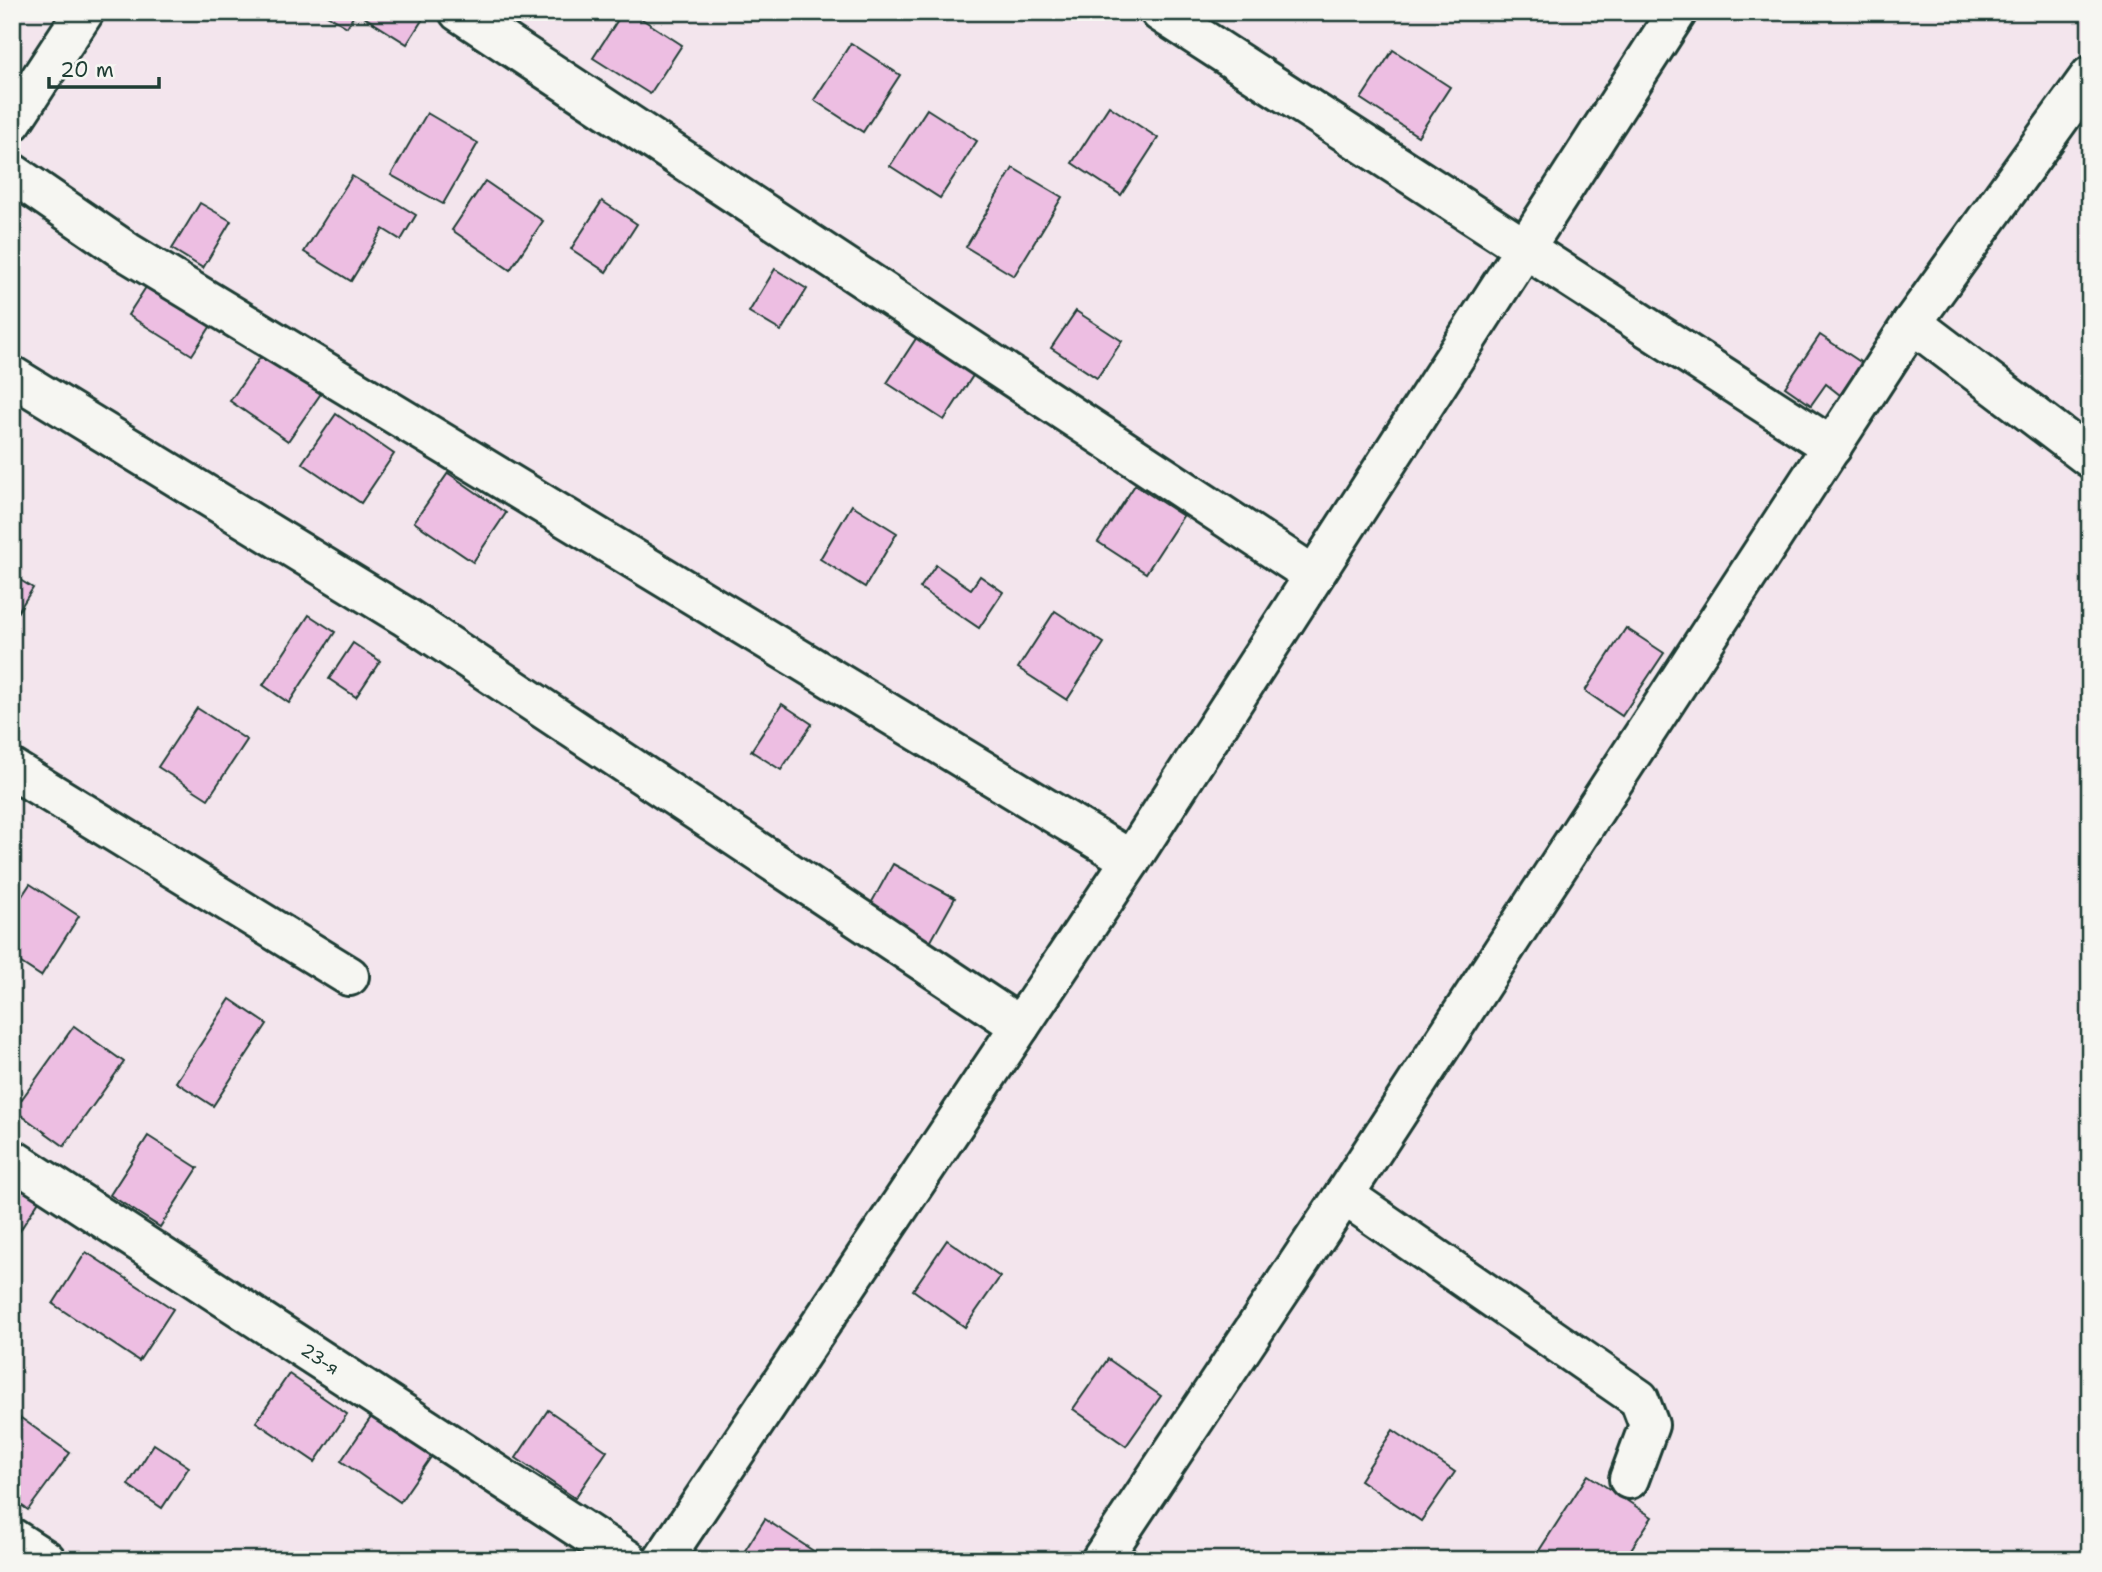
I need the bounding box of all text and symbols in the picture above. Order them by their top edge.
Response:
scale bar [49,46,159,90]
text: 20 m [60,56,114,84]
street label: 23-я [296,1338,344,1380]

